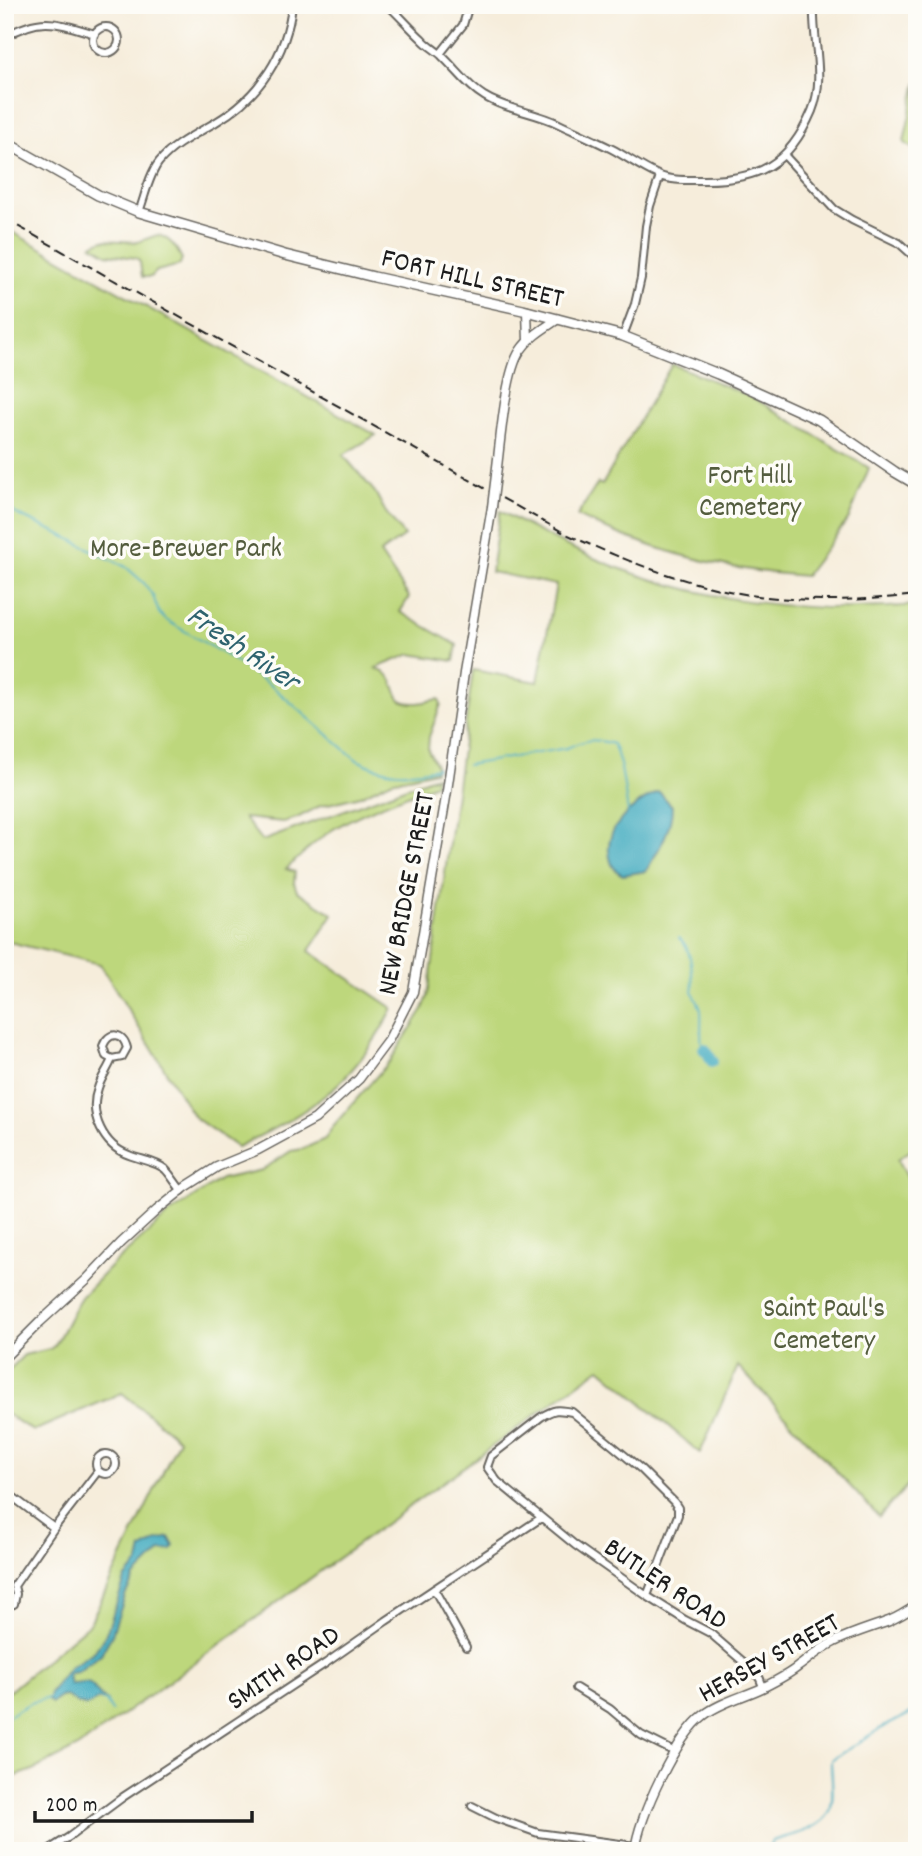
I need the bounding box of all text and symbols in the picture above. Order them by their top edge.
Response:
street label: FORT HILL STREET [377,240,567,321]
park label: Fort Hill Cemetery [699,458,802,530]
park label: More-Brewer Park [90,531,282,571]
water label: Fresh River [176,597,309,706]
street label: NEW BRIDGE STREET [370,789,448,999]
park label: Saint Paul's Cemetery [763,1291,885,1363]
street label: BUTLER ROAD [594,1530,734,1642]
street label: HERSEY STREET [692,1605,848,1716]
street label: SMITH ROAD [220,1618,349,1723]
scale bar [35,1779,252,1823]
text: 200 m [46,1792,97,1822]

